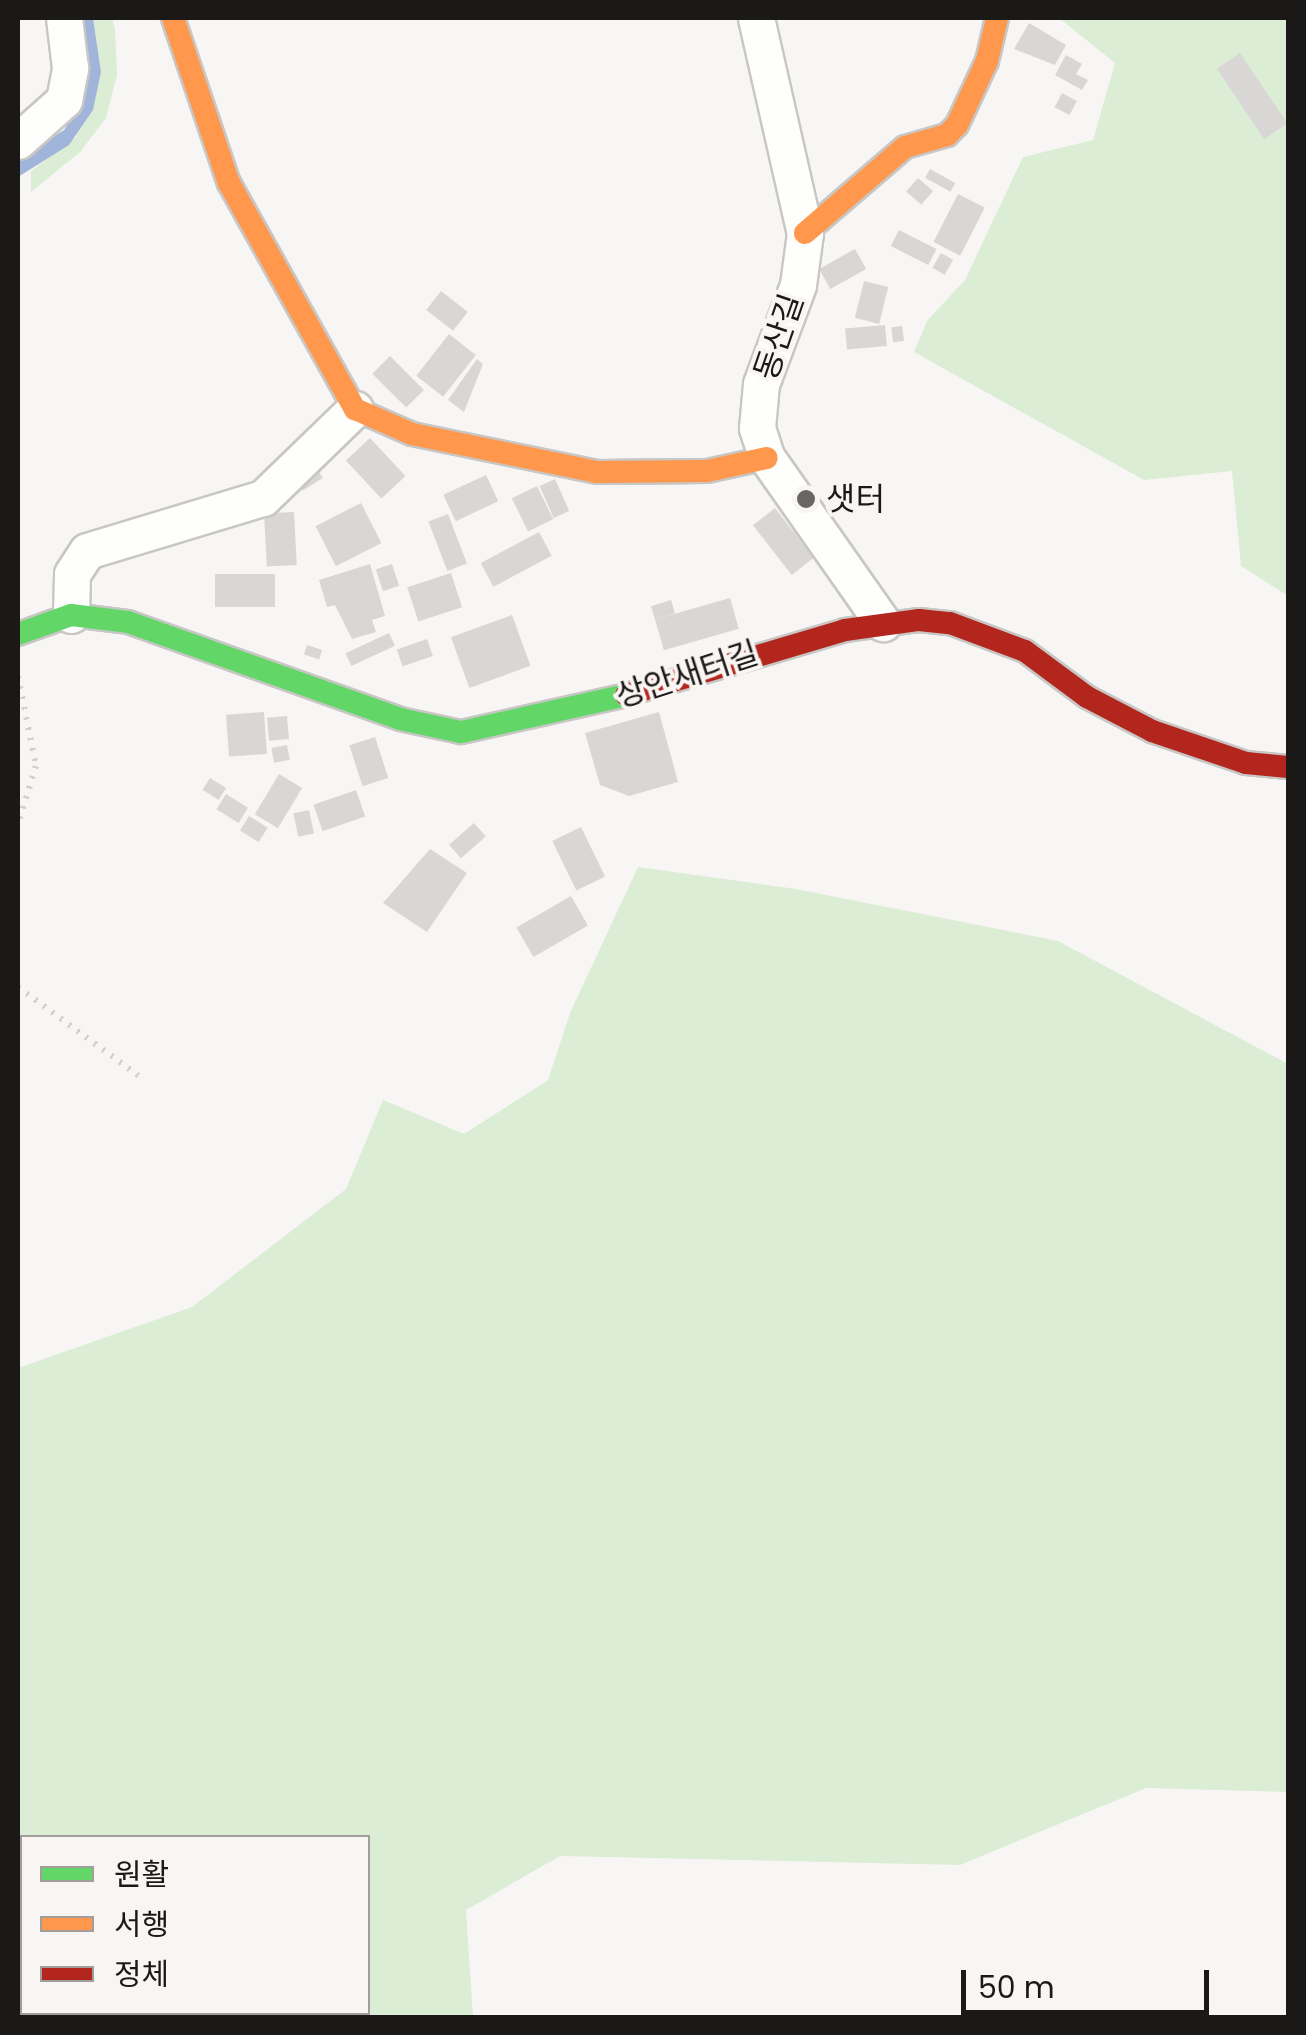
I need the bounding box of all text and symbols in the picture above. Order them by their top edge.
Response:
street label: 동산길 [746,289,812,385]
place label: 샛터 [826,480,885,518]
marker: 샛터 [795,488,817,510]
street label: 상안새터길 [611,634,763,716]
legend [20,1835,370,2015]
text: 원활 [114,1853,169,1896]
text: 서행 [114,1903,169,1946]
scale bar [966,1950,1214,2012]
text: 정체 [114,1953,169,1996]
text: 50 m [978,1966,1055,2009]

